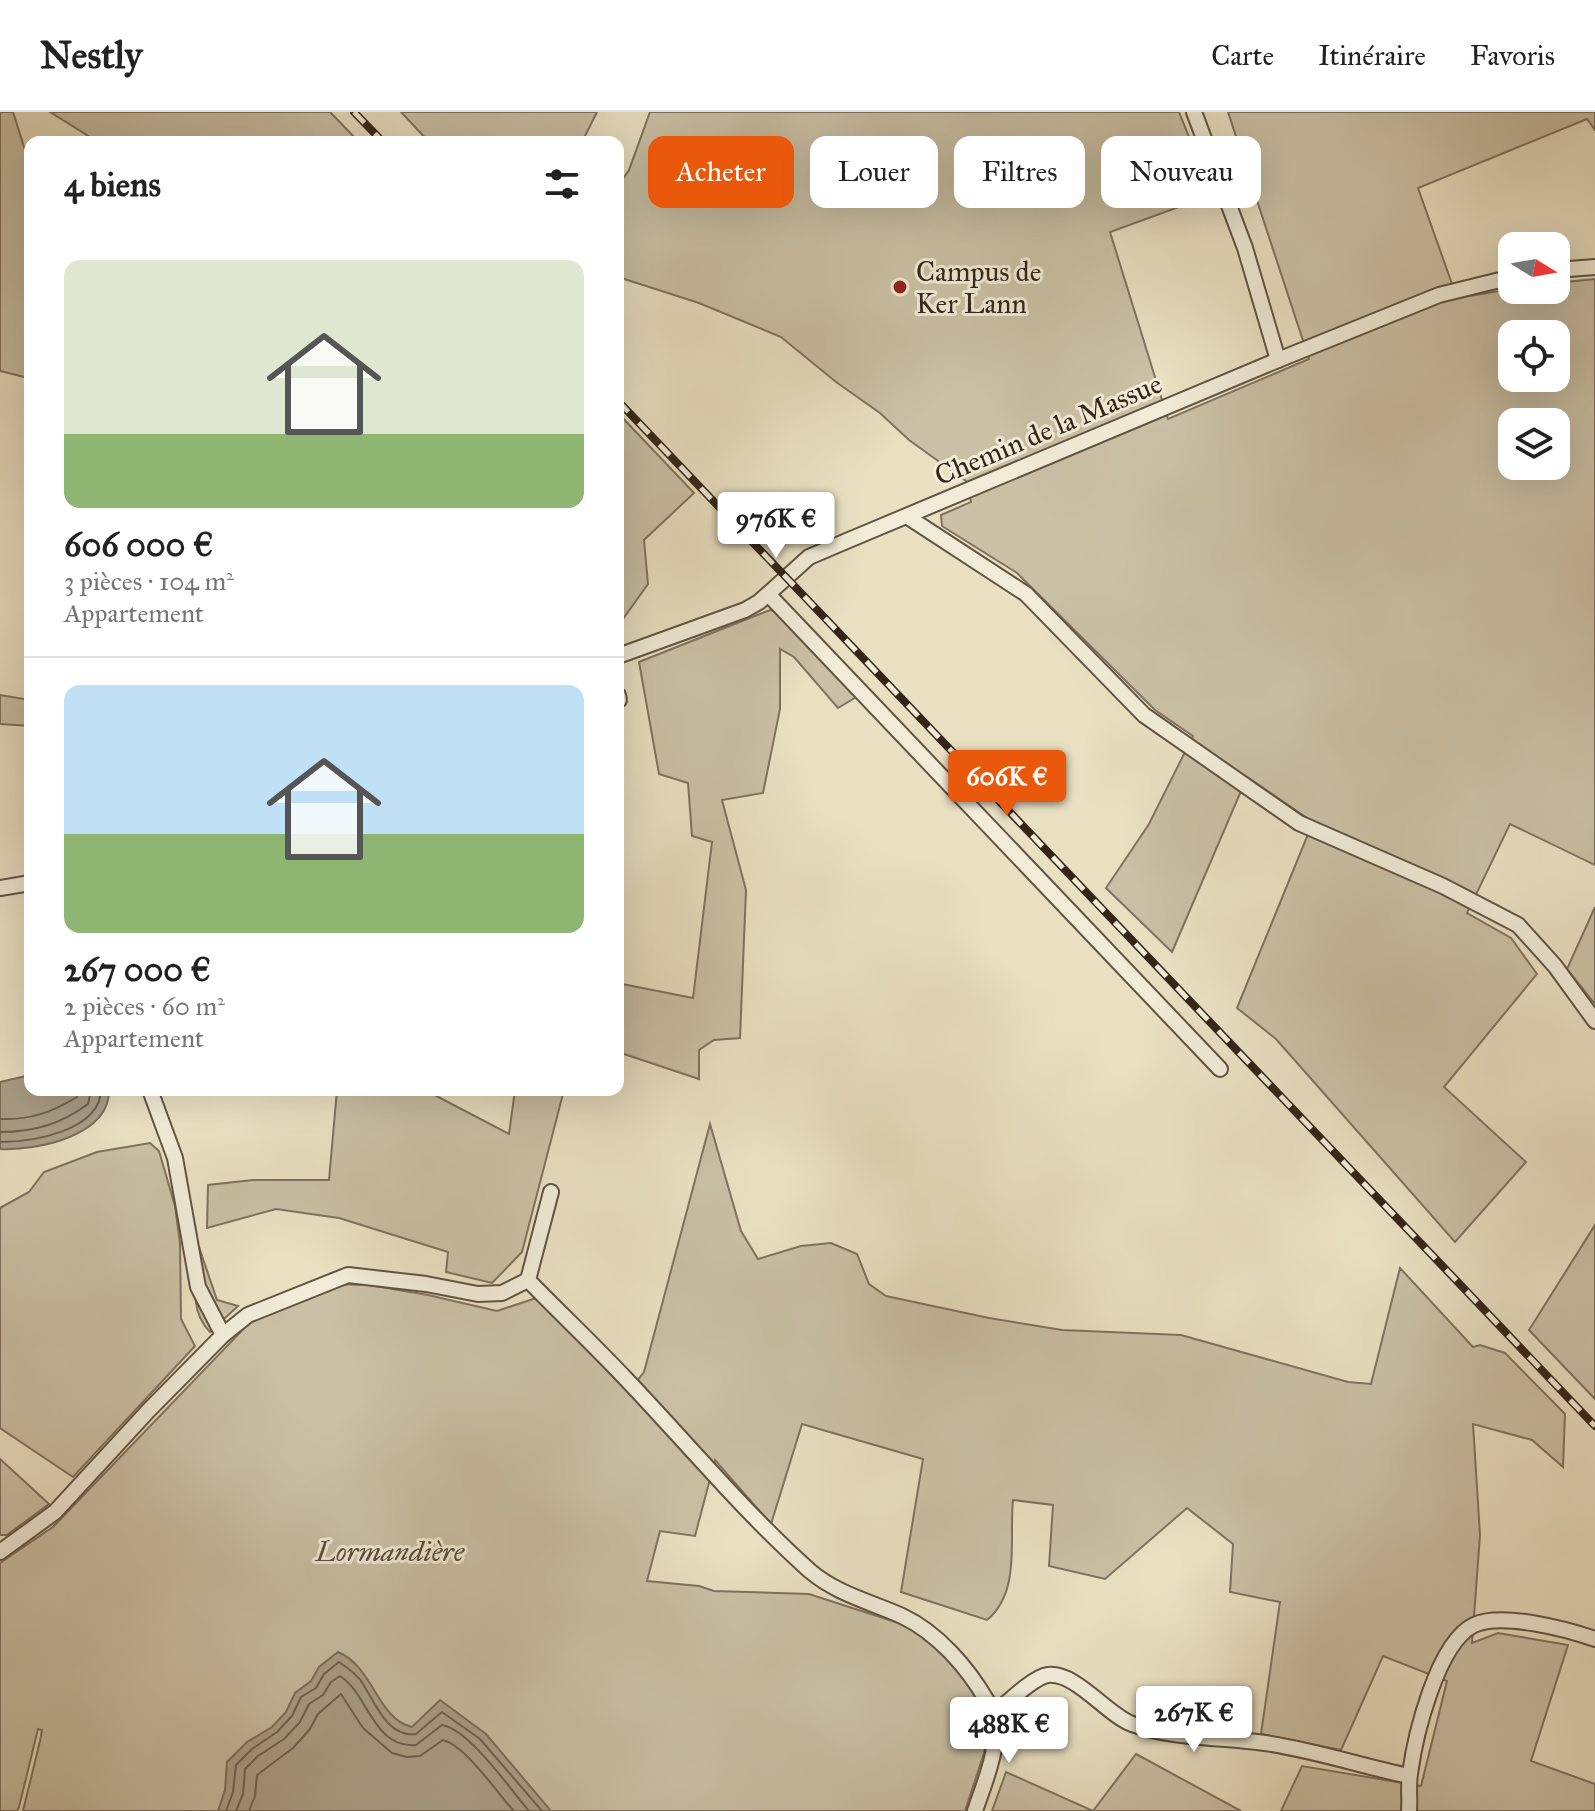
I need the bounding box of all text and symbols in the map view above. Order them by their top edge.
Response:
text: Nestly [40,32,142,78]
text: Carte [1211,38,1274,73]
text: Itinéraire [1318,38,1426,73]
text: Favoris [1470,38,1555,73]
chip: Acheter [648,136,794,208]
chip: Louer [810,136,938,208]
chip: Filtres [954,136,1085,208]
chip: Nouveau [1101,136,1261,208]
icon: filters [540,162,584,206]
text: 4 biens [64,164,161,205]
north arrow [1498,232,1570,304]
map controls [1498,232,1570,480]
place label: Campus de Ker Lann [916,254,1041,321]
marker: Campus de Ker Lann [891,278,909,296]
icon: home [252,312,396,456]
button: locate [1498,320,1570,392]
street label: Chemin de la Massue [929,366,1167,493]
button: layers [1498,408,1570,480]
pin: 976K € [711,492,841,560]
text: 976K € [736,502,816,534]
text: 606 000 € [64,524,213,565]
text: 3 pièces · 104 m² [64,565,234,597]
text: Appartement [64,597,204,629]
icon: home [252,737,396,881]
pin: 606K € [942,750,1072,818]
text: 606K € [966,760,1048,792]
text: 267 000 € [64,949,211,990]
text: 2 pièces · 60 m² [64,990,225,1022]
text: Appartement [64,1022,204,1054]
park label: Lormandière [314,1534,465,1569]
pin: 267K € [1129,1686,1259,1754]
text: 267K € [1154,1696,1234,1728]
pin: 488K € [944,1697,1074,1765]
text: 488K € [968,1707,1050,1739]

